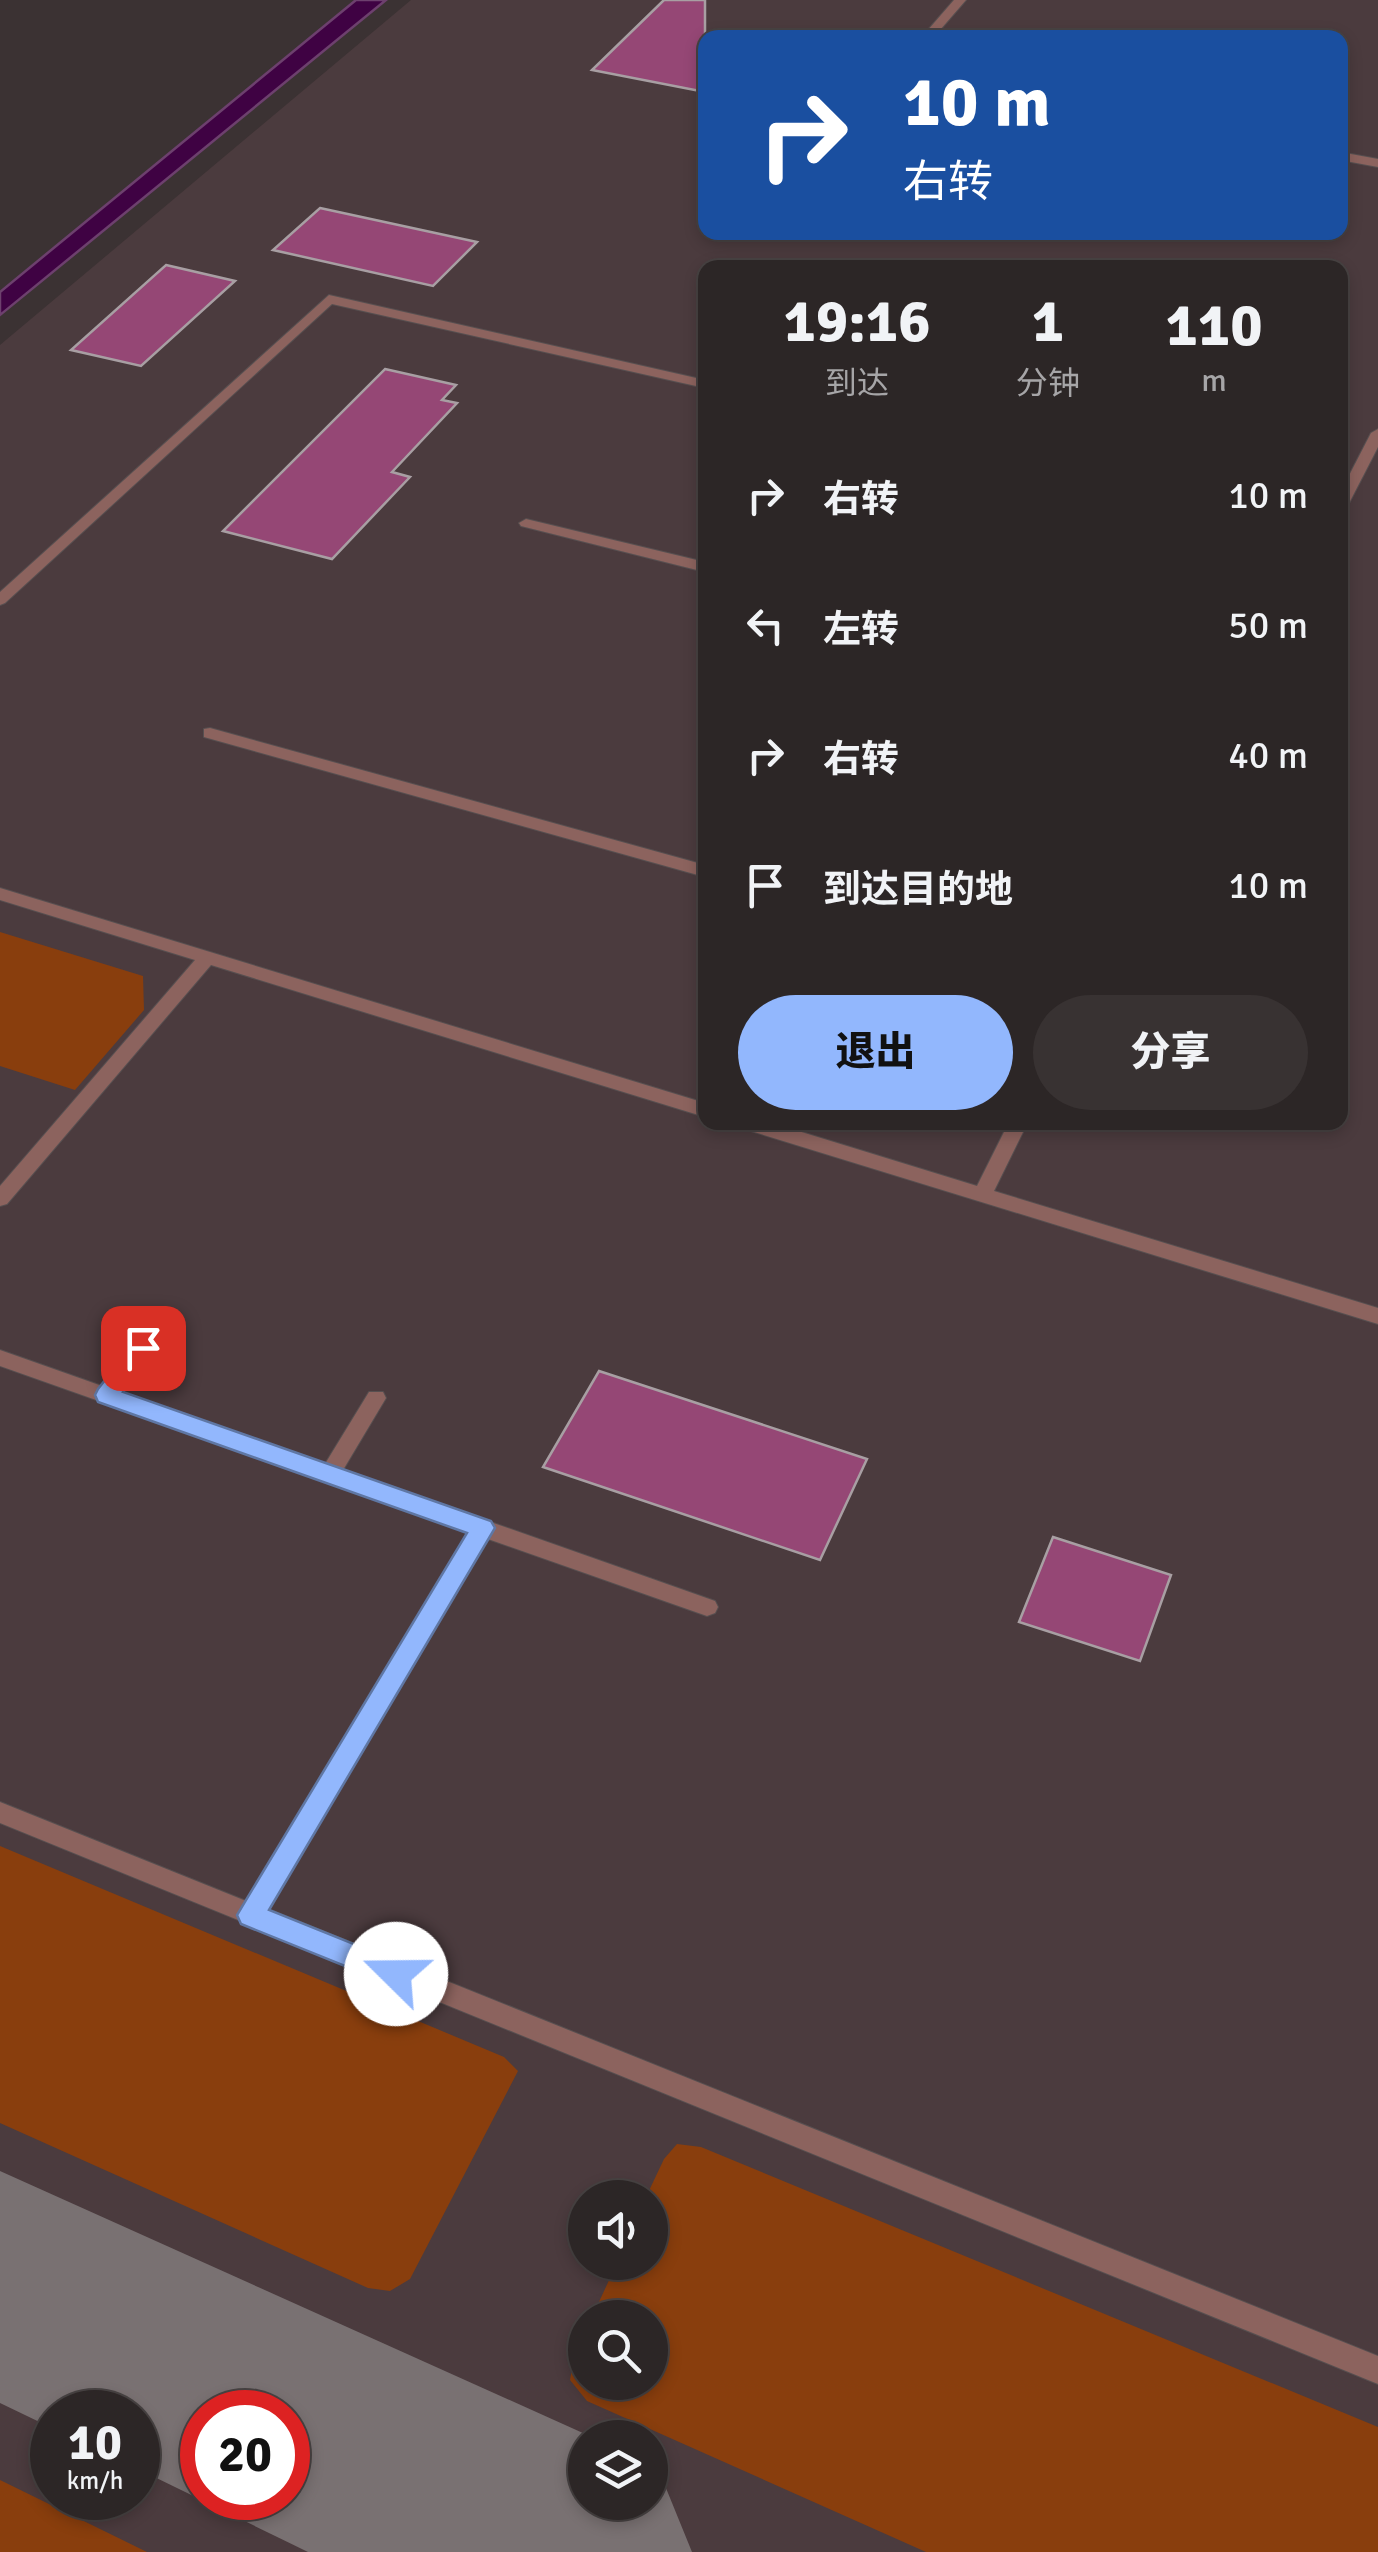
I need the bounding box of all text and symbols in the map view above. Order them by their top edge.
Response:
text: 10 m [903,59,1051,145]
icon: right [738,70,868,200]
text: 右转 [903,155,993,210]
text: 19:16 [783,285,931,359]
text: 1 [1032,285,1064,359]
text: 110 [1165,289,1263,363]
text: m [1201,361,1227,400]
text: 到达 [825,364,889,403]
text: 分钟 [1016,364,1080,403]
icon: right [738,468,793,523]
text: 10 m [1228,472,1308,519]
text: 右转 [823,476,899,523]
icon: left [738,598,793,653]
text: 50 m [1228,602,1308,649]
text: 左转 [823,606,899,653]
icon: right [738,728,793,783]
text: 40 m [1228,732,1308,779]
text: 右转 [823,736,899,783]
icon: arrive [738,858,793,913]
text: 10 m [1228,862,1308,909]
text: 到达目的地 [823,866,1013,913]
button: 退出 [738,995,1013,1110]
button: 分享 [1033,995,1308,1110]
pin [101,1306,186,1391]
icon: arrive [116,1321,171,1376]
position arrow [344,1922,448,2026]
map controls [568,2180,668,2520]
button: sound [568,2180,668,2280]
button: search [568,2300,668,2400]
speed limit sign: 20 [180,2390,310,2520]
text: 10 [68,2412,122,2474]
button: layers [568,2420,668,2520]
text: km/h [67,2465,123,2496]

